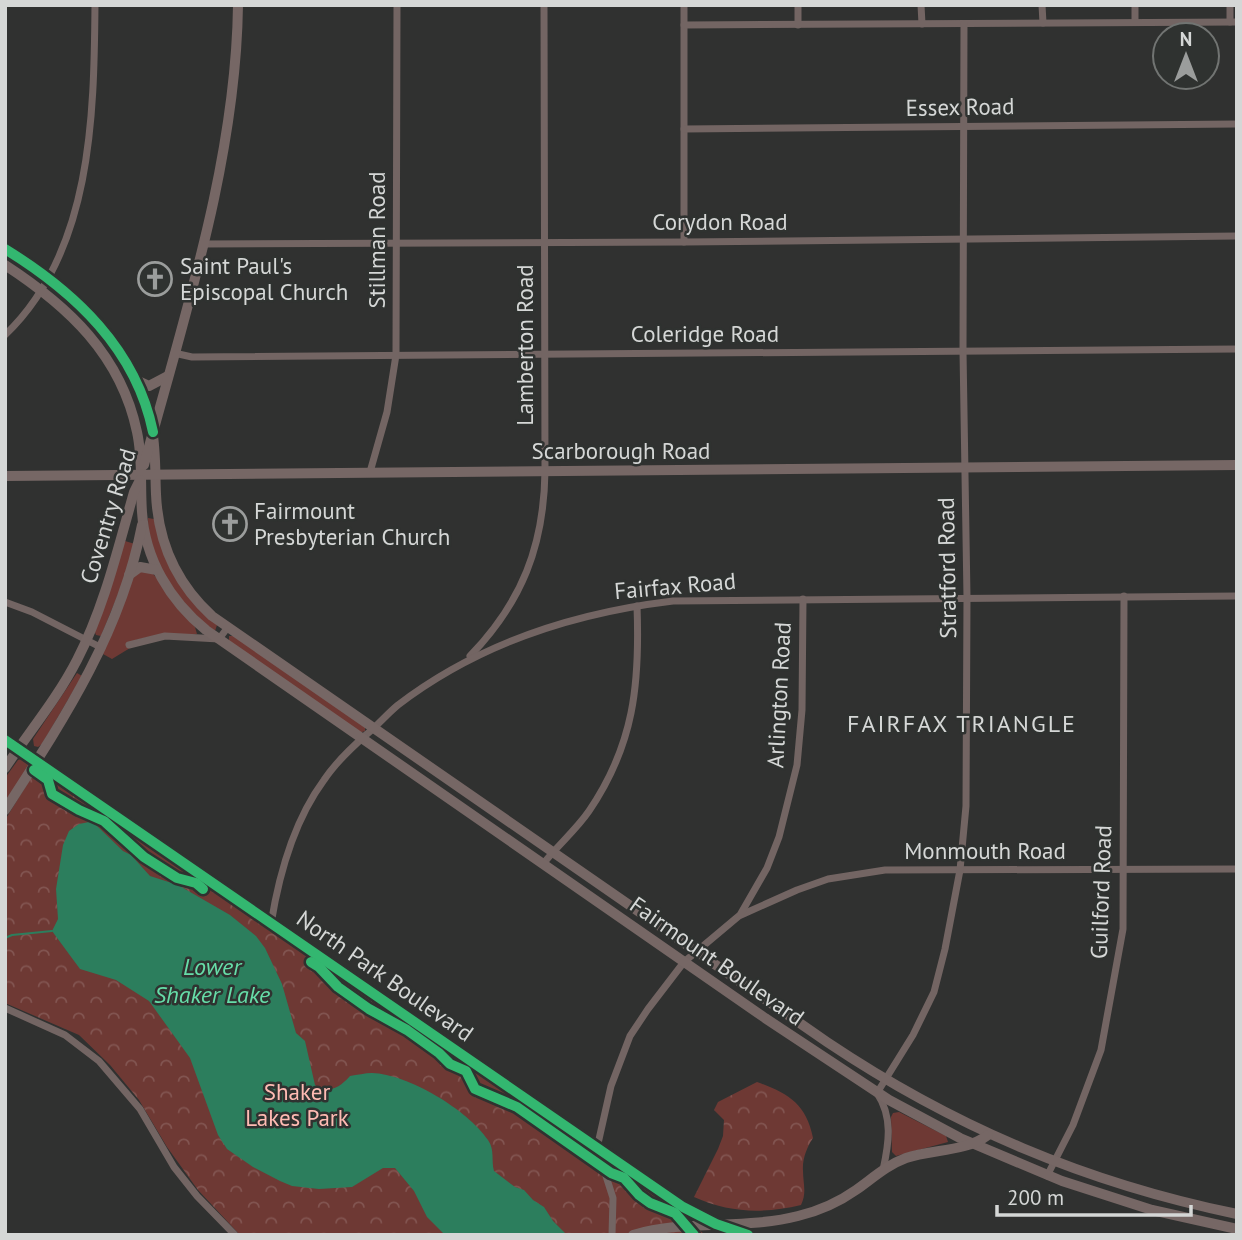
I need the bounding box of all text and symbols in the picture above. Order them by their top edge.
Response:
north arrow [1151,21,1221,91]
text: N [1180,27,1192,51]
street label: Essex Road [905,91,1015,122]
street label: Stillman Road [362,171,391,309]
street label: Corydon Road [652,207,788,236]
place label: Saint Paul's Episcopal Church [180,251,348,306]
church icon: Saint Paul's Episcopal Church [136,260,174,298]
street label: Lamberton Road [510,264,539,426]
street label: Coleridge Road [631,319,779,348]
street label: Scarborough Road [532,436,710,465]
street label: Coventry Road [73,445,142,587]
place label: Fairmount Presbyterian Church [254,496,450,551]
street label: Stratford Road [931,497,962,639]
church icon: Fairmount Presbyterian Church [211,505,249,543]
street label: Fairfax Road [613,566,737,605]
street label: Arlington Road [760,621,797,769]
district label: FAIRFAX TRIANGLE [847,708,1077,739]
street label: Guilford Road [1084,825,1117,959]
street label: Monmouth Road [904,836,1066,865]
street label: Fairmount Boulevard [625,890,810,1032]
street label: North Park Boulevard [291,904,479,1048]
water label: Lower Shaker Lake [154,951,270,1010]
park label: Shaker Lakes Park [245,1077,349,1132]
scale bar [997,1174,1191,1218]
text: 200 m [1007,1184,1064,1211]

